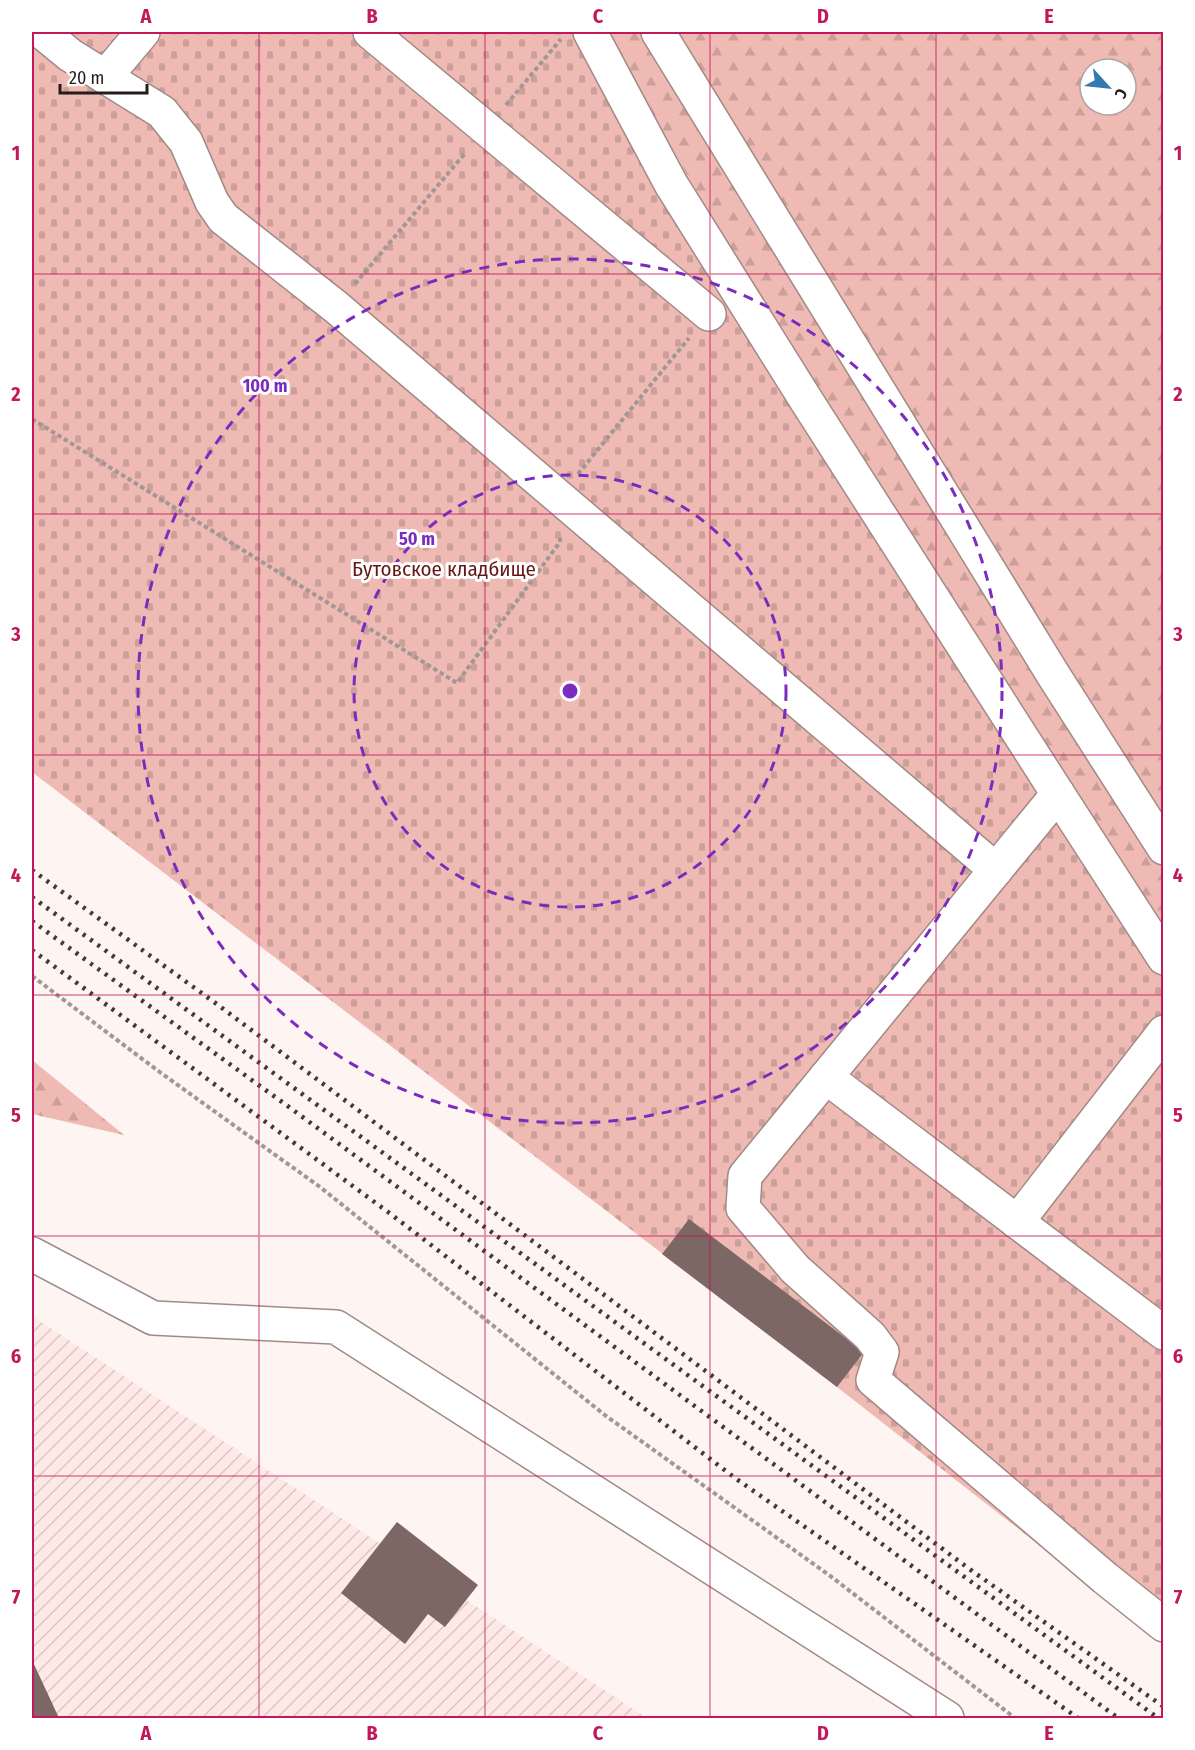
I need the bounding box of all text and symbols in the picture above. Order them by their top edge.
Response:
text: A [140,4,153,28]
text: B [366,4,378,28]
text: C [593,4,604,28]
text: D [817,4,829,28]
text: E [1044,4,1054,28]
scale bar [60,57,147,95]
north arrow [1078,57,1138,117]
text: 20 m [69,67,104,89]
text: С [1110,86,1131,102]
text: 1 [12,141,20,165]
text: 1 [1174,141,1182,165]
text: 100 m [243,375,287,397]
text: 2 [10,382,21,406]
text: 2 [1172,382,1183,406]
text: 50 m [399,528,435,550]
park label: Бутовское кладбище [352,556,536,582]
text: 3 [10,622,21,646]
text: 3 [1172,622,1183,646]
centre of rings [560,681,580,701]
text: 4 [11,863,21,887]
text: 4 [1173,863,1183,887]
text: 5 [11,1103,21,1127]
text: 5 [1173,1103,1183,1127]
text: 6 [11,1344,21,1368]
text: 6 [1173,1344,1183,1368]
text: 7 [12,1585,21,1609]
text: 7 [1174,1585,1183,1609]
text: A [140,1721,153,1745]
text: B [366,1721,378,1745]
text: C [593,1721,604,1745]
text: D [817,1721,829,1745]
text: E [1044,1721,1054,1745]

